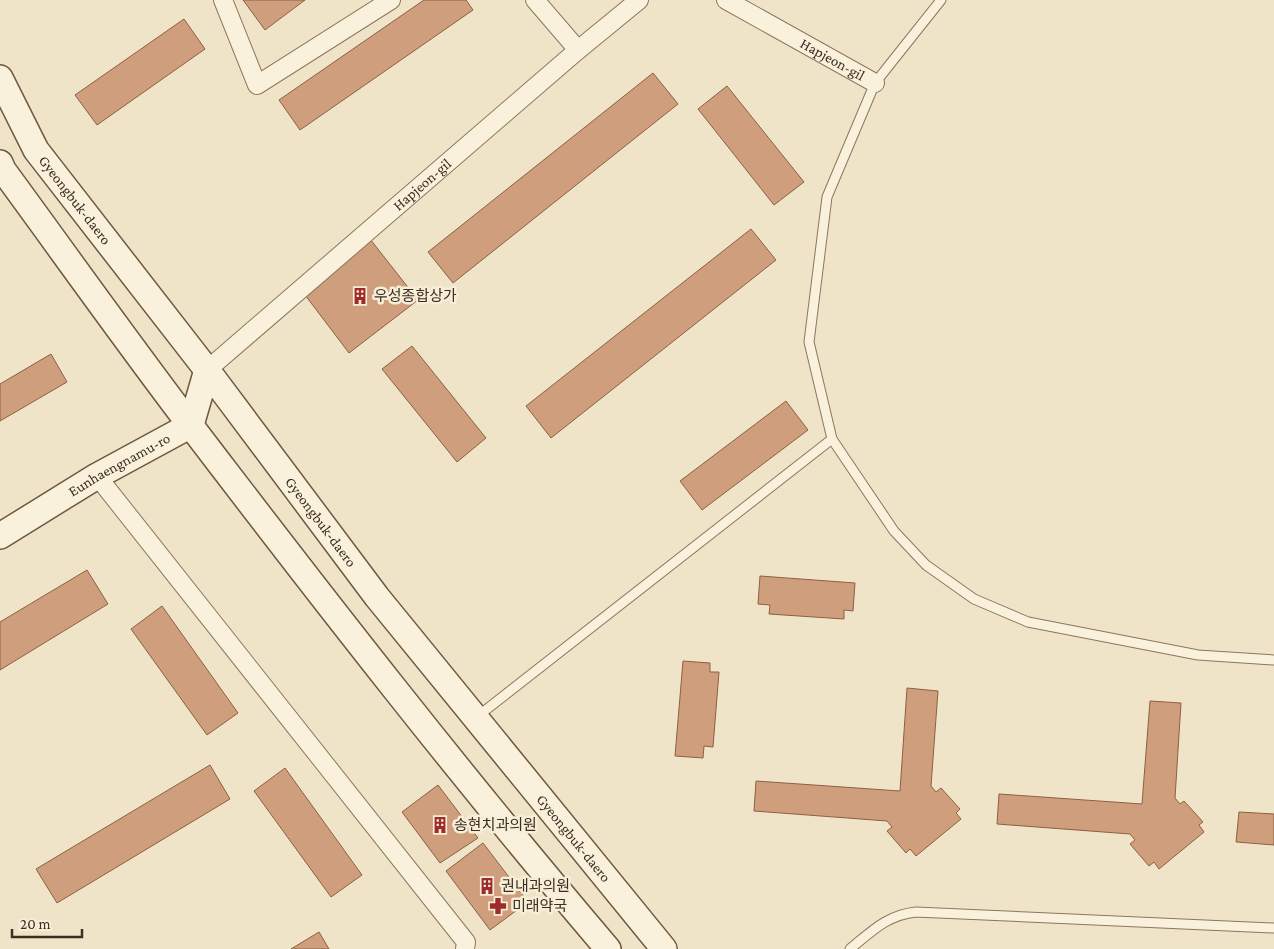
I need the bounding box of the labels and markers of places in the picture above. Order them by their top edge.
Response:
building icon: 우성종합상가 [350,286,370,306]
place label: 우성종합상가 [374,288,457,304]
building icon: 송현치과의원 [430,815,450,835]
place label: 송현치과의원 [454,816,537,833]
building icon: 권내과의원 [477,876,497,896]
place label: 권내과의원 [501,878,570,894]
pharmacy icon: 미래약국 [488,896,508,916]
place label: 미래약국 [512,898,567,914]

